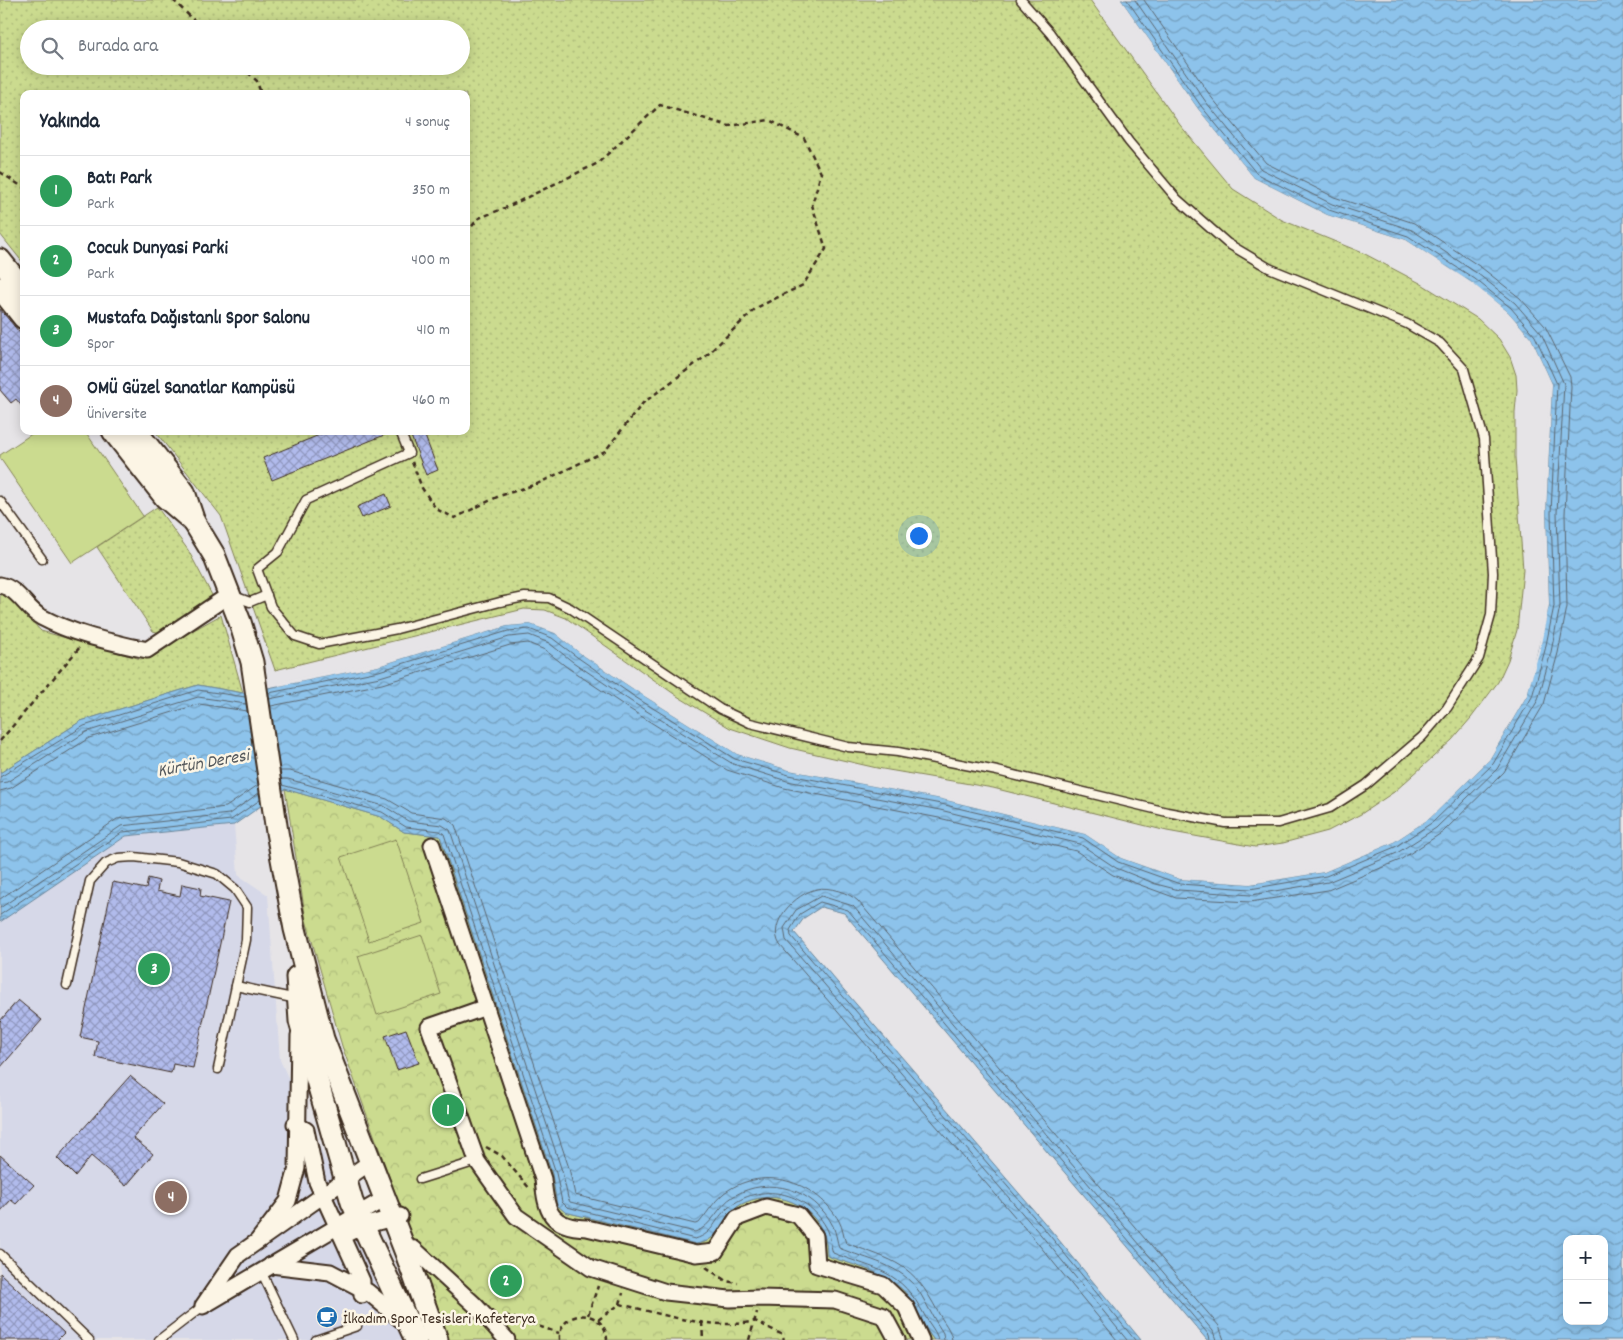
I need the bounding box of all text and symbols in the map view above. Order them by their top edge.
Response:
search box [20,20,470,75]
icon: search [38,34,66,62]
text: Burada ara [78,34,158,61]
text: Yakında [40,108,99,138]
text: 4 sonuç [405,111,450,134]
text: Batı Park [87,166,152,193]
text: 1 [54,179,58,202]
text: 350 m [412,179,450,202]
text: Park [87,193,114,216]
text: Cocuk Dunyasi Parki [87,236,228,263]
text: 2 [53,249,60,272]
text: 400 m [411,249,450,272]
text: Park [87,263,114,286]
text: Mustafa Dağıstanlı Spor Salonu [87,306,310,333]
text: 3 [52,319,60,342]
text: 410 m [416,319,450,342]
text: Spor [87,333,115,356]
text: OMÜ Güzel Sanatlar Kampüsü [87,376,295,403]
text: 4 [53,389,59,412]
text: 460 m [412,389,450,412]
text: Üniversite [87,403,147,426]
your location [906,523,932,549]
water label: Kürtün Deresi [156,744,254,785]
pin: 3 [138,950,170,988]
pin: 1 [432,1091,464,1129]
pin: 4 [155,1178,187,1216]
map controls [1563,1235,1608,1325]
button: + [1563,1235,1608,1280]
pin: 2 [490,1262,522,1300]
button: − [1563,1280,1608,1325]
cafe icon: İlkadım Spor Tesisleri Kafeterya [315,1305,339,1329]
place label: İlkadım Spor Tesisleri Kafeterya [343,1308,536,1331]

